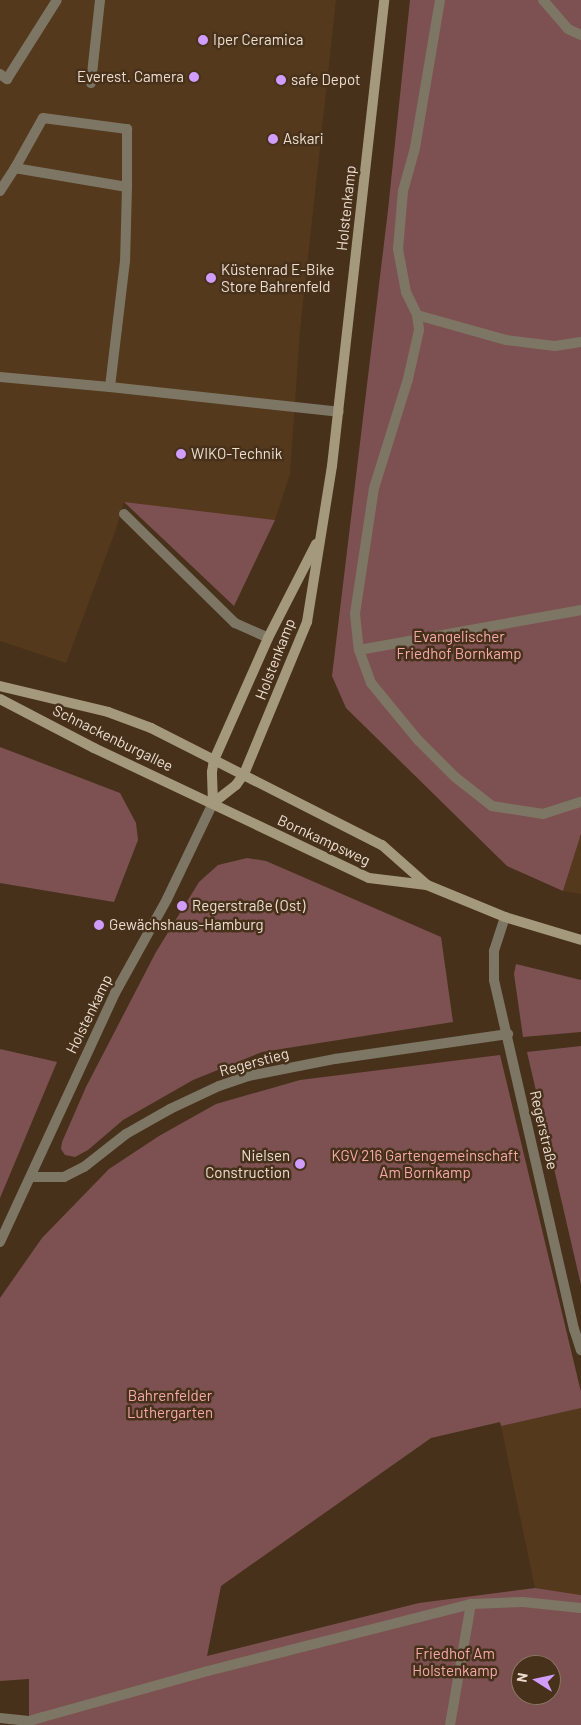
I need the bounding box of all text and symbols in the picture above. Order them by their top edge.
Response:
place label: Iper Ceramica [213,31,303,49]
marker: Iper Ceramica [197,34,209,46]
place label: Everest. Camera [77,68,184,86]
marker: Everest. Camera [188,71,200,83]
place label: safe Depot [291,71,360,89]
marker: safe Depot [275,74,287,86]
place label: Askari [283,130,324,148]
marker: Askari [267,133,279,145]
street label: Holstenkamp [333,164,359,252]
place label: Küstenrad E-Bike Store Bahrenfeld [221,260,334,295]
marker: Küstenrad E-Bike Store Bahrenfeld [205,272,217,284]
place label: WIKO-Technik [191,445,282,463]
marker: WIKO-Technik [175,448,187,460]
street label: Holstenkamp [251,616,299,702]
park label: Evangelischer Friedhof Bornkamp [396,627,522,662]
street label: Schnackenburgallee [50,701,176,775]
street label: Bornkampsweg [275,811,373,869]
place label: Regerstraße (Ost) [192,897,305,915]
marker: Regerstraße (Ost) [176,900,188,912]
place label: Gewächshaus-Hamburg [109,916,264,934]
marker: Gewächshaus-Hamburg [93,919,105,931]
street label: Holstenkamp [62,972,116,1056]
street label: Regerstieg [217,1044,291,1080]
street label: Regerstraße [526,1089,562,1171]
place label: Nielsen Construction [205,1146,290,1181]
park label: KGV 216 Gartengemeinschaft Am Bornkamp [331,1146,519,1181]
marker: Nielsen Construction [294,1158,306,1170]
park label: Bahrenfelder Luthergarten [127,1386,213,1421]
park label: Friedhof Am Holstenkamp [412,1644,498,1679]
north arrow [511,1655,561,1705]
text: N [513,1671,531,1684]

